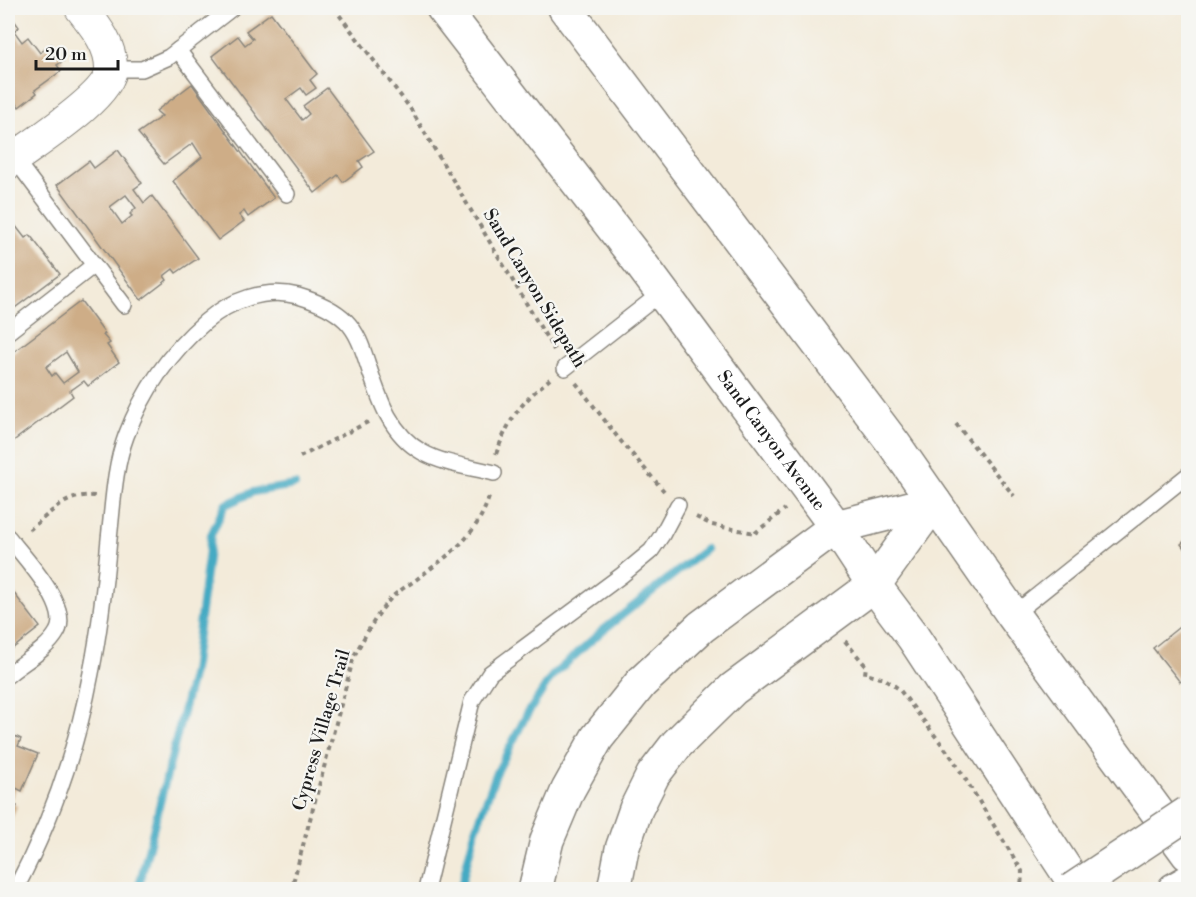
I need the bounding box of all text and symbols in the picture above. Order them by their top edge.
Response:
scale bar [36,33,118,71]
text: 20 m [45,43,87,66]
street label: Sand Canyon Sidepath [478,205,591,372]
street label: Sand Canyon Avenue [712,366,831,515]
street label: Cypress Village Trail [287,646,356,813]

